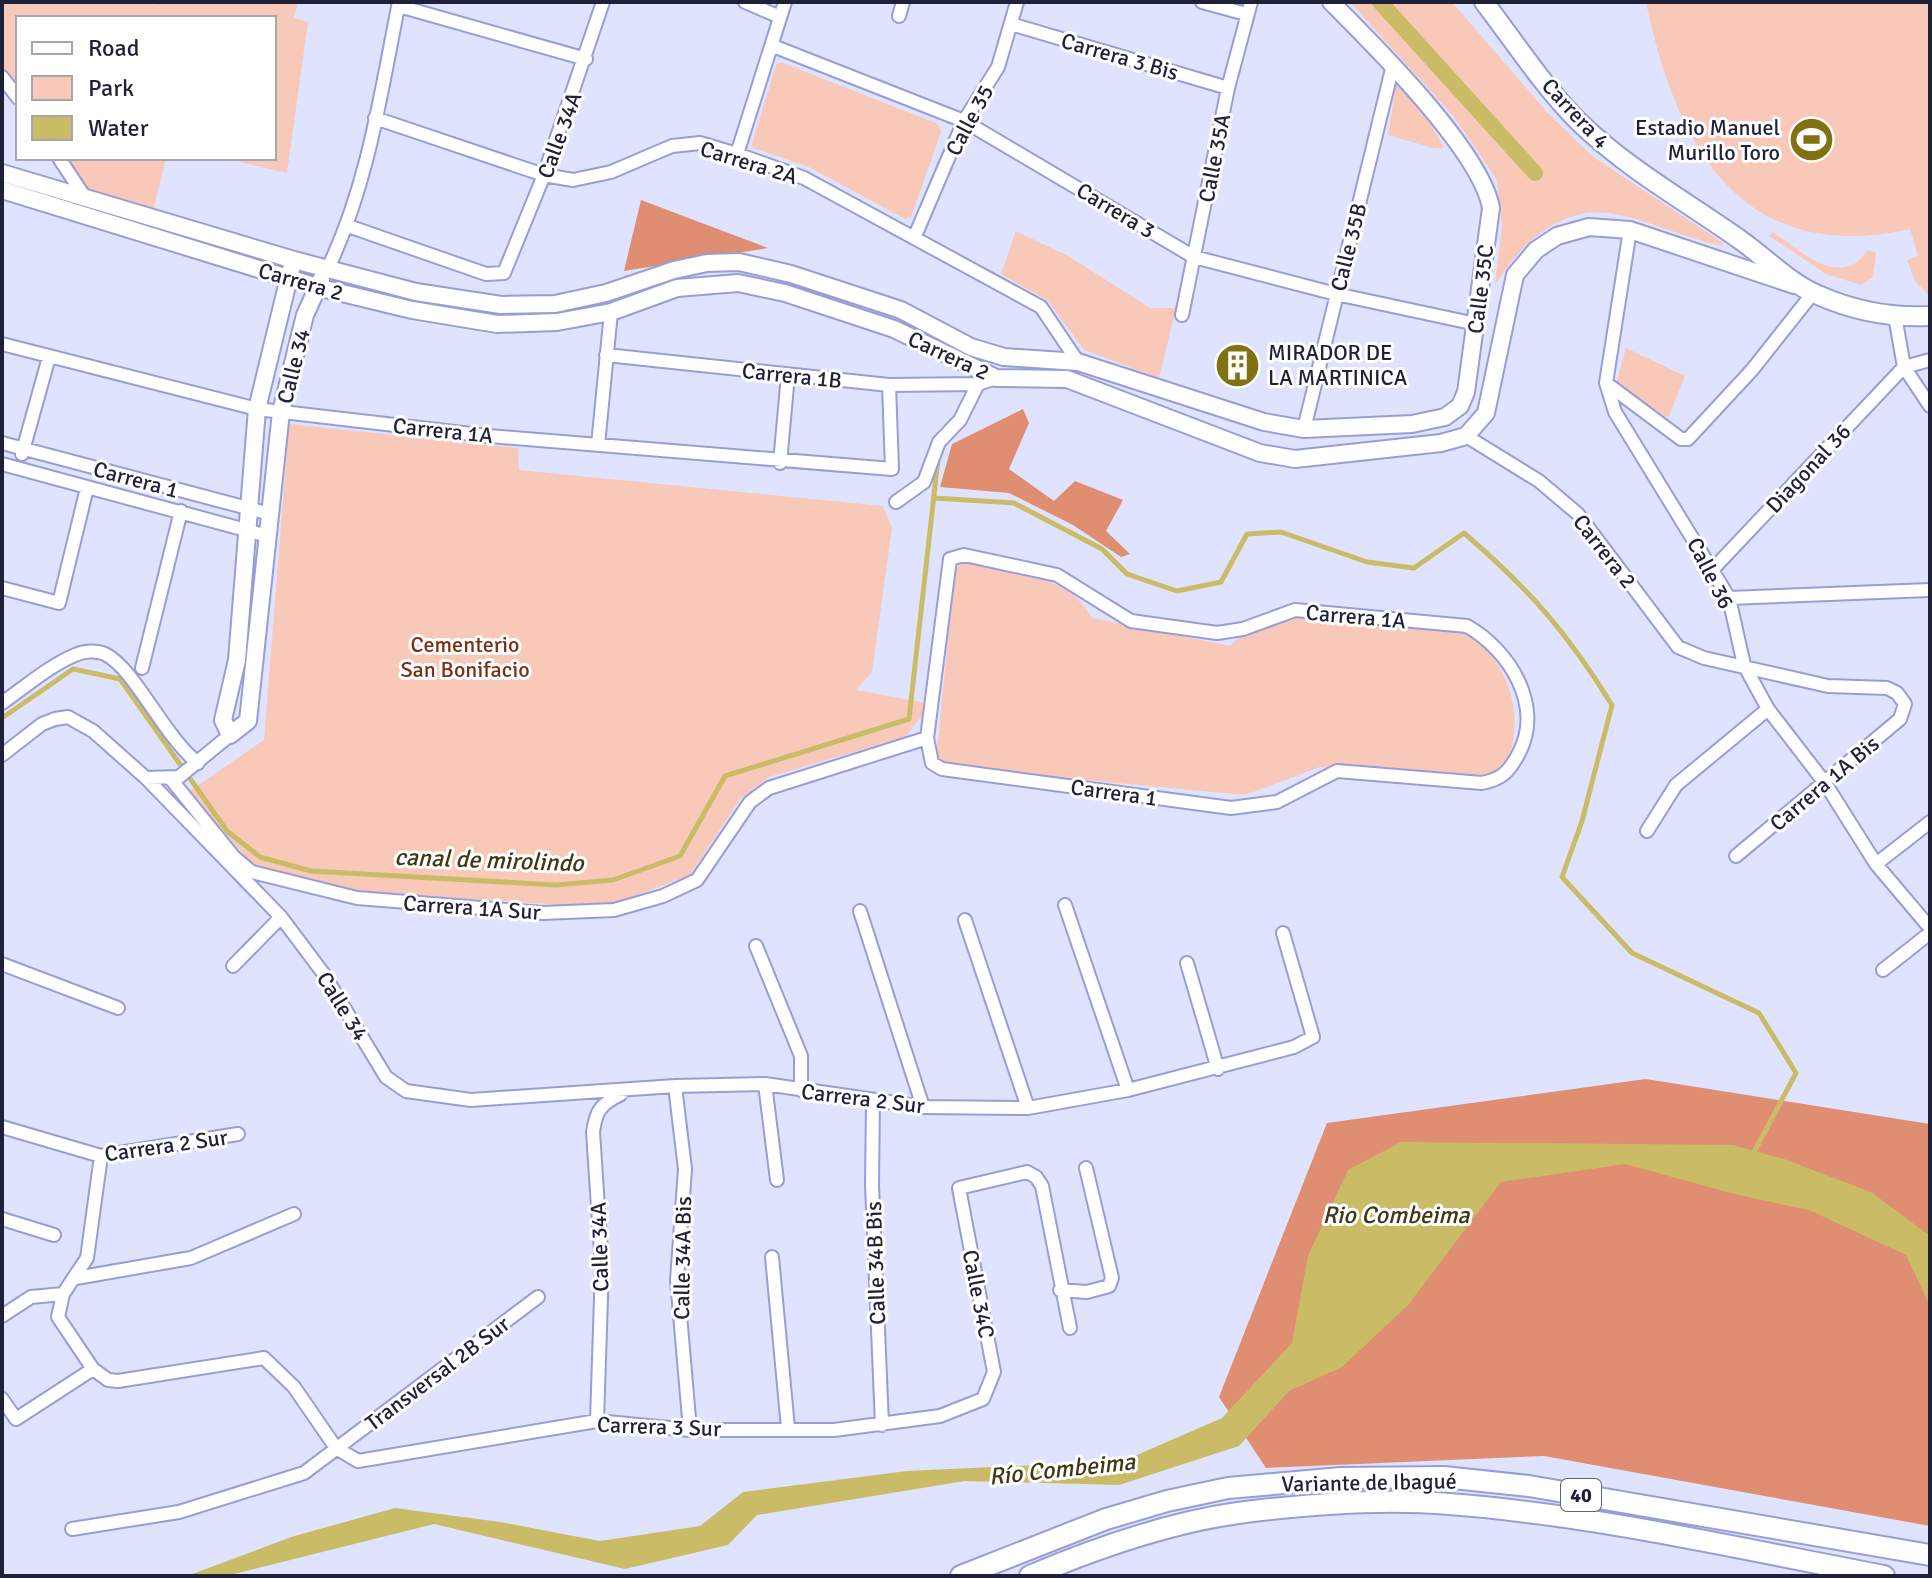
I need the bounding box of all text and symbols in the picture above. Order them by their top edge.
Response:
legend [16,16,276,160]
street label: Carrera 3 Bis [1058,27,1182,86]
text: Road [88,33,139,63]
street label: Carrera 4 [1536,72,1615,154]
text: Park [88,73,134,103]
street label: Calle 35 [940,80,999,160]
street label: Calle 34A [531,88,588,182]
street label: Calle 35A [1193,111,1236,205]
text: Water [88,113,149,143]
place label: Estadio Manuel Murillo Toro [1635,114,1780,166]
sports icon: Estadio Manuel Murillo Toro [1787,116,1835,164]
street label: Carrera 2A [697,135,801,190]
street label: Carrera 3 [1072,176,1160,244]
street label: Calle 35B [1325,200,1372,294]
street label: Calle 35C [1462,243,1499,335]
street label: Carrera 2 [255,257,346,306]
street label: Carrera 2 [904,325,994,386]
street label: Calle 34 [271,326,316,406]
place label: MIRADOR DE LA MARTINICA [1268,339,1408,391]
building icon: MIRADOR DE LA MARTINICA [1213,341,1261,389]
street label: Carrera 1B [741,357,843,394]
street label: Carrera 1A [392,412,495,449]
street label: Diagonal 36 [1760,418,1857,519]
street label: Carrera 1 [90,455,181,504]
street label: Carrera 2 [1567,509,1642,594]
street label: Calle 36 [1681,533,1740,613]
street label: Carrera 1A [1305,599,1408,634]
park label: Cementerio San Bonifacio [400,631,530,683]
street label: Carrera 1A Bis [1764,730,1884,837]
street label: Carrera 1 [1069,773,1159,812]
water label: canal de mirolindo [394,842,586,878]
street label: Carrera 1A Sur [402,889,542,926]
street label: Calle 34 [311,967,374,1046]
street label: Carrera 2 Sur [800,1078,926,1119]
street label: Carrera 2 Sur [103,1123,229,1167]
street label: Calle 34A Bis [668,1196,697,1320]
water label: Rio Combeima [1322,1200,1470,1230]
street label: Calle 34A [584,1201,615,1292]
street label: Calle 34B Bis [860,1201,891,1325]
street label: Calle 34C [957,1248,1000,1341]
street label: Transversal 2B Sur [360,1310,515,1436]
street label: Carrera 3 Sur [597,1411,721,1442]
water label: Río Combeima [987,1446,1138,1492]
street label: Variante de Ibagué [1281,1467,1457,1498]
road number: 40 [1561,1479,1601,1511]

